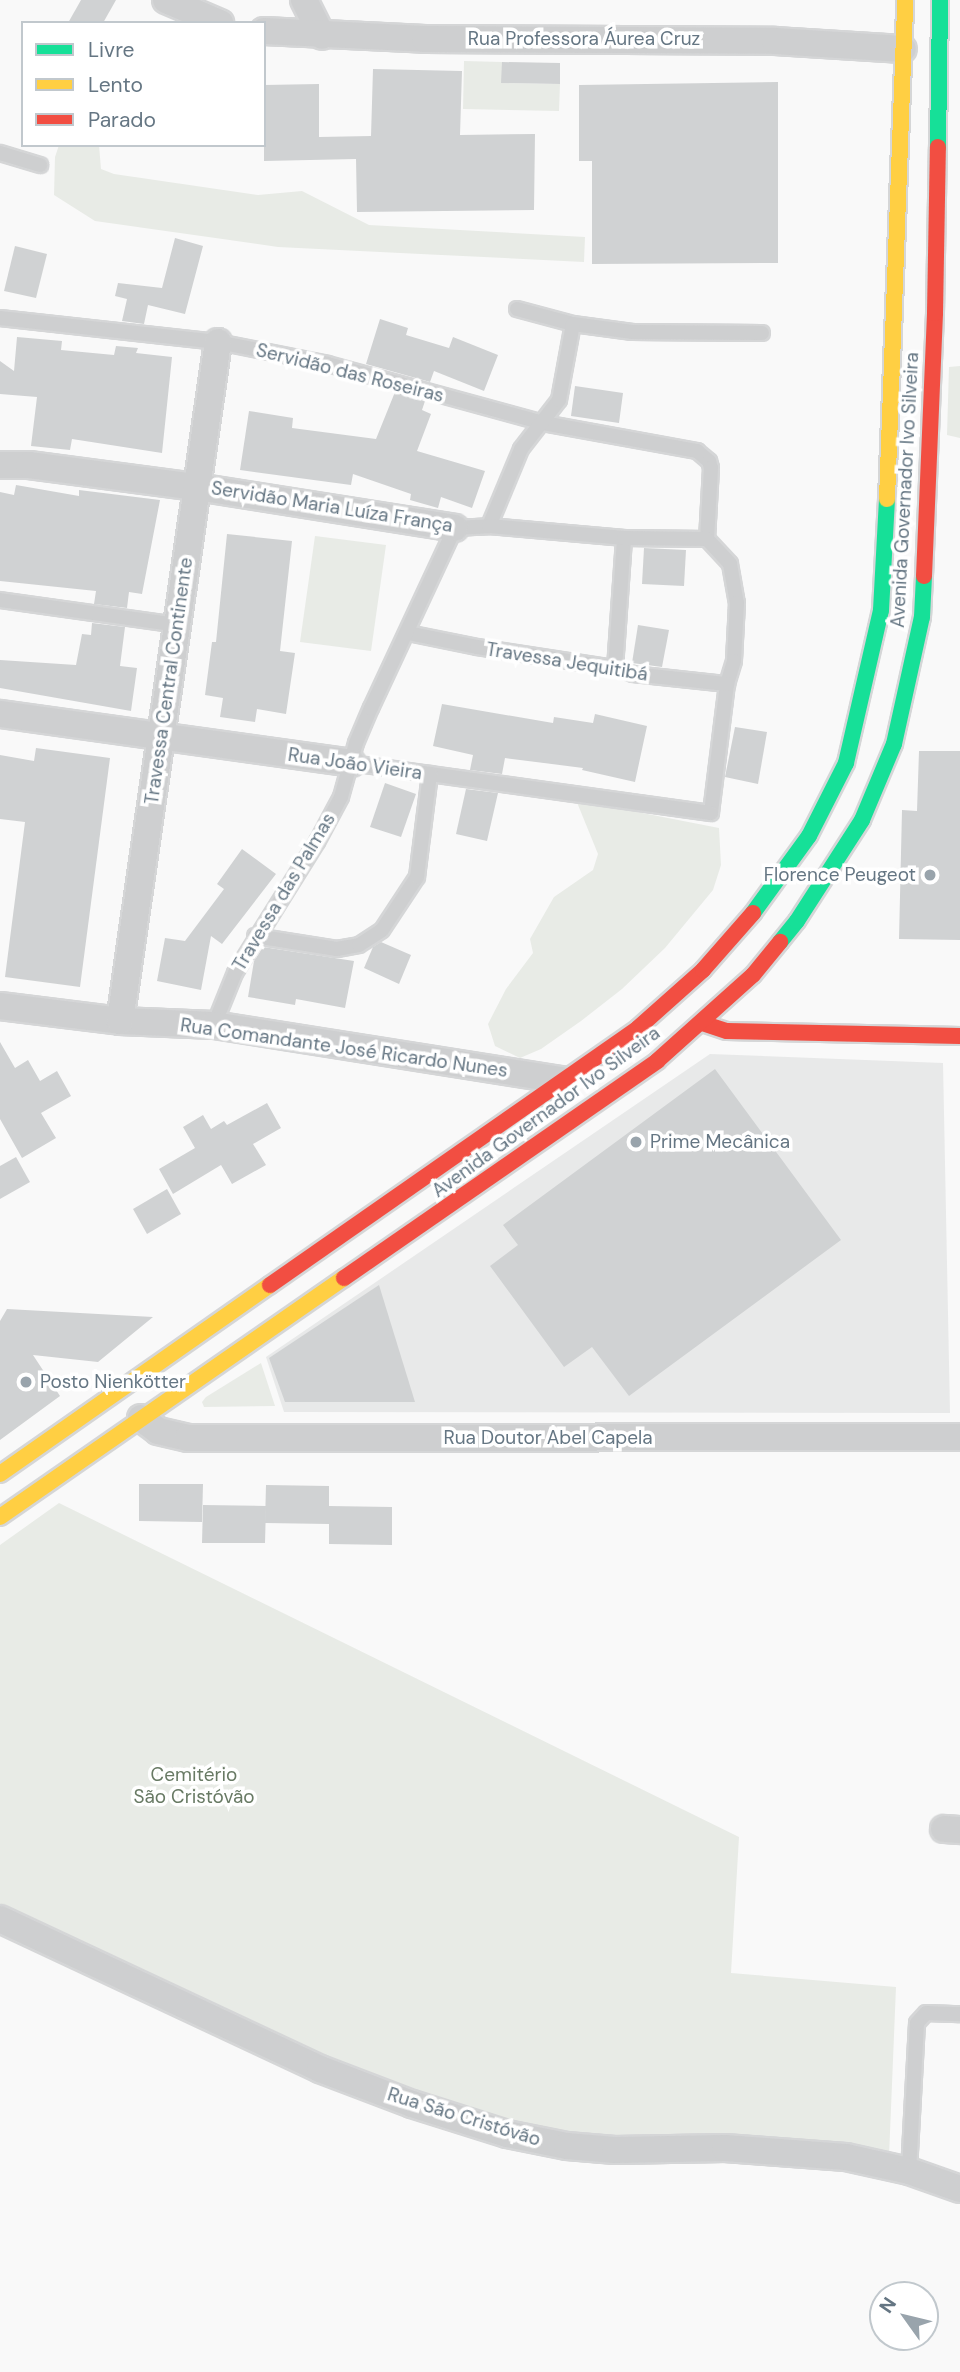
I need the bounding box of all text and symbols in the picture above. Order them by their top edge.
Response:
legend [21,21,266,147]
street label: Rua Professora Áurea Cruz [468,28,700,50]
text: Livre [88,36,134,64]
text: Lento [88,71,143,99]
text: Parado [88,106,156,134]
street label: Servidão das Roseiras [254,339,446,407]
street label: Avenida Governador Ivo Silveira [886,352,924,628]
street label: Servidão Maria Luíza França [210,477,454,537]
street label: Travessa Central Continente [140,556,198,806]
street label: Travessa Jequitibá [485,638,649,686]
street label: Rua João Vieira [287,743,423,785]
street label: Travessa das Palmas [228,809,340,975]
place label: Florence Peugeot [764,864,916,886]
marker: Florence Peugeot [922,867,938,883]
street label: Rua Comandante José Ricardo Nunes [179,1014,509,1082]
street label: Avenida Governador Ivo Silveira [428,1022,664,1202]
place label: Prime Mecânica [650,1131,790,1153]
marker: Prime Mecânica [628,1134,644,1150]
place label: Posto Nienkötter [40,1371,186,1393]
marker: Posto Nienkötter [18,1374,34,1390]
street label: Rua Doutor Abel Capela [443,1427,653,1449]
park label: Cemitério São Cristóvão [133,1764,255,1808]
street label: Rua São Cristóvão [385,2083,543,2151]
north arrow [869,2281,939,2351]
text: N [874,2292,902,2318]

